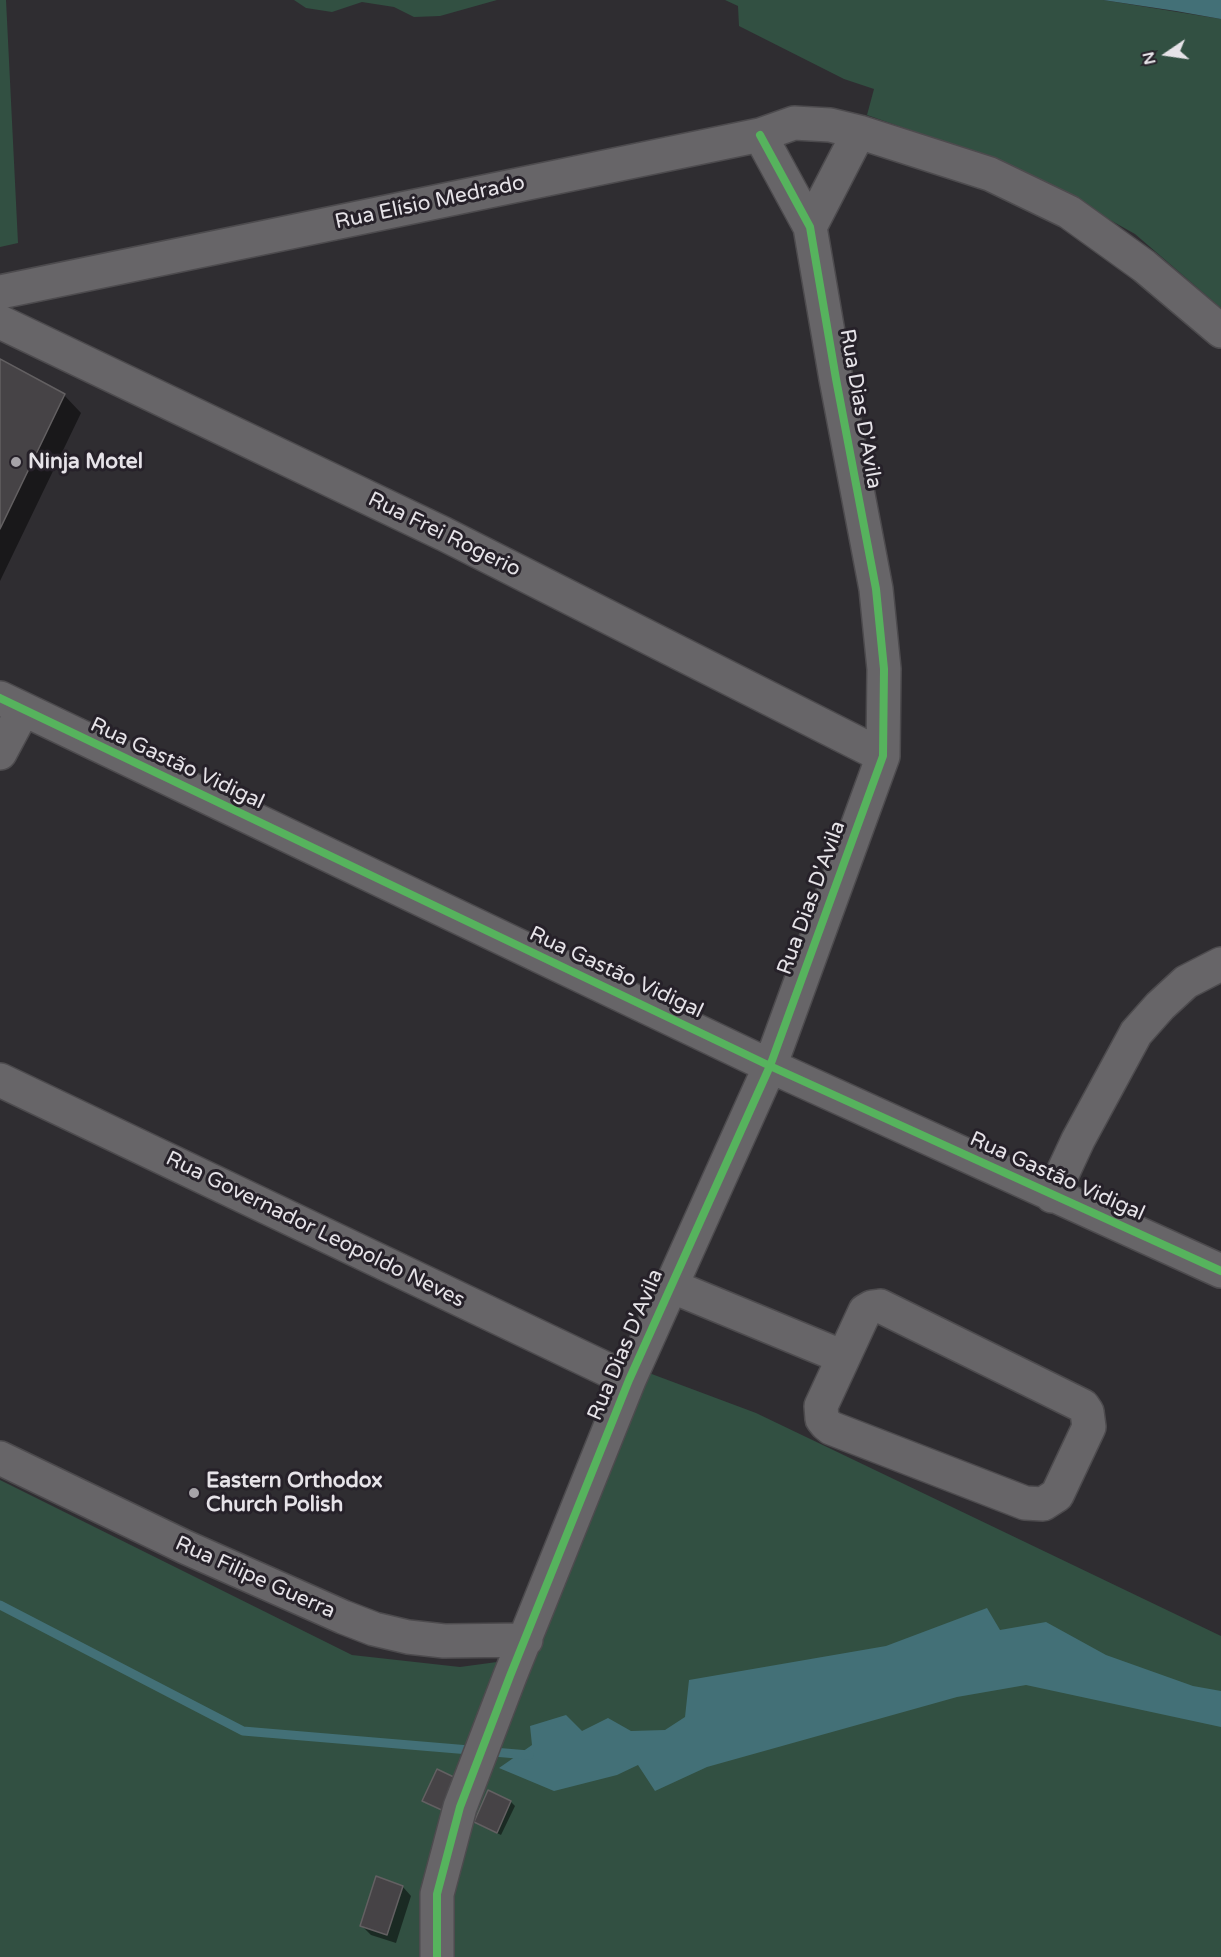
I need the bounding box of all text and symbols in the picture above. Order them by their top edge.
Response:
north arrow [1137,24,1197,84]
text: N [1138,50,1161,67]
street label: Rua Elísio Medrado [333,171,527,235]
street label: Rua Dias D'Avila [834,327,886,491]
place label: Ninja Motel [28,449,143,475]
marker: Ninja Motel [9,455,23,469]
street label: Rua Frei Rogerio [364,487,524,583]
street label: Rua Gastão Vidigal [86,713,268,815]
street label: Rua Dias D'Avila [772,818,852,978]
street label: Rua Gastão Vidigal [525,922,707,1024]
street label: Rua Gastão Vidigal [965,1127,1149,1227]
street label: Rua Governador Leopoldo Neves [161,1146,469,1314]
street label: Rua Dias D'Avila [583,1266,669,1424]
place label: Eastern Orthodox Church Polish [206,1468,383,1518]
marker: Eastern Orthodox Church Polish [187,1486,201,1500]
street label: Rua Filipe Guerra [171,1531,339,1625]

